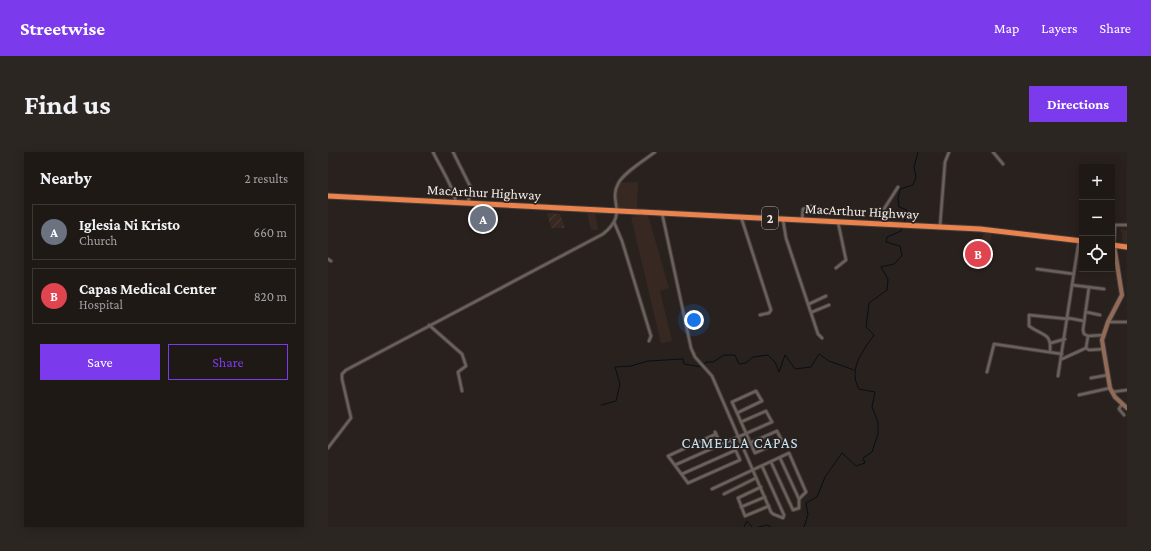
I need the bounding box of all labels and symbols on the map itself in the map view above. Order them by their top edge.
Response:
street label: MacArthur Highway [427,181,542,203]
street label: MacArthur Highway [805,200,920,222]
pin: A [470,204,496,234]
road number: 2 [762,207,778,229]
pin: B [965,239,991,269]
your location [684,310,704,330]
district label: CAMELLA CAPAS [682,435,798,451]

